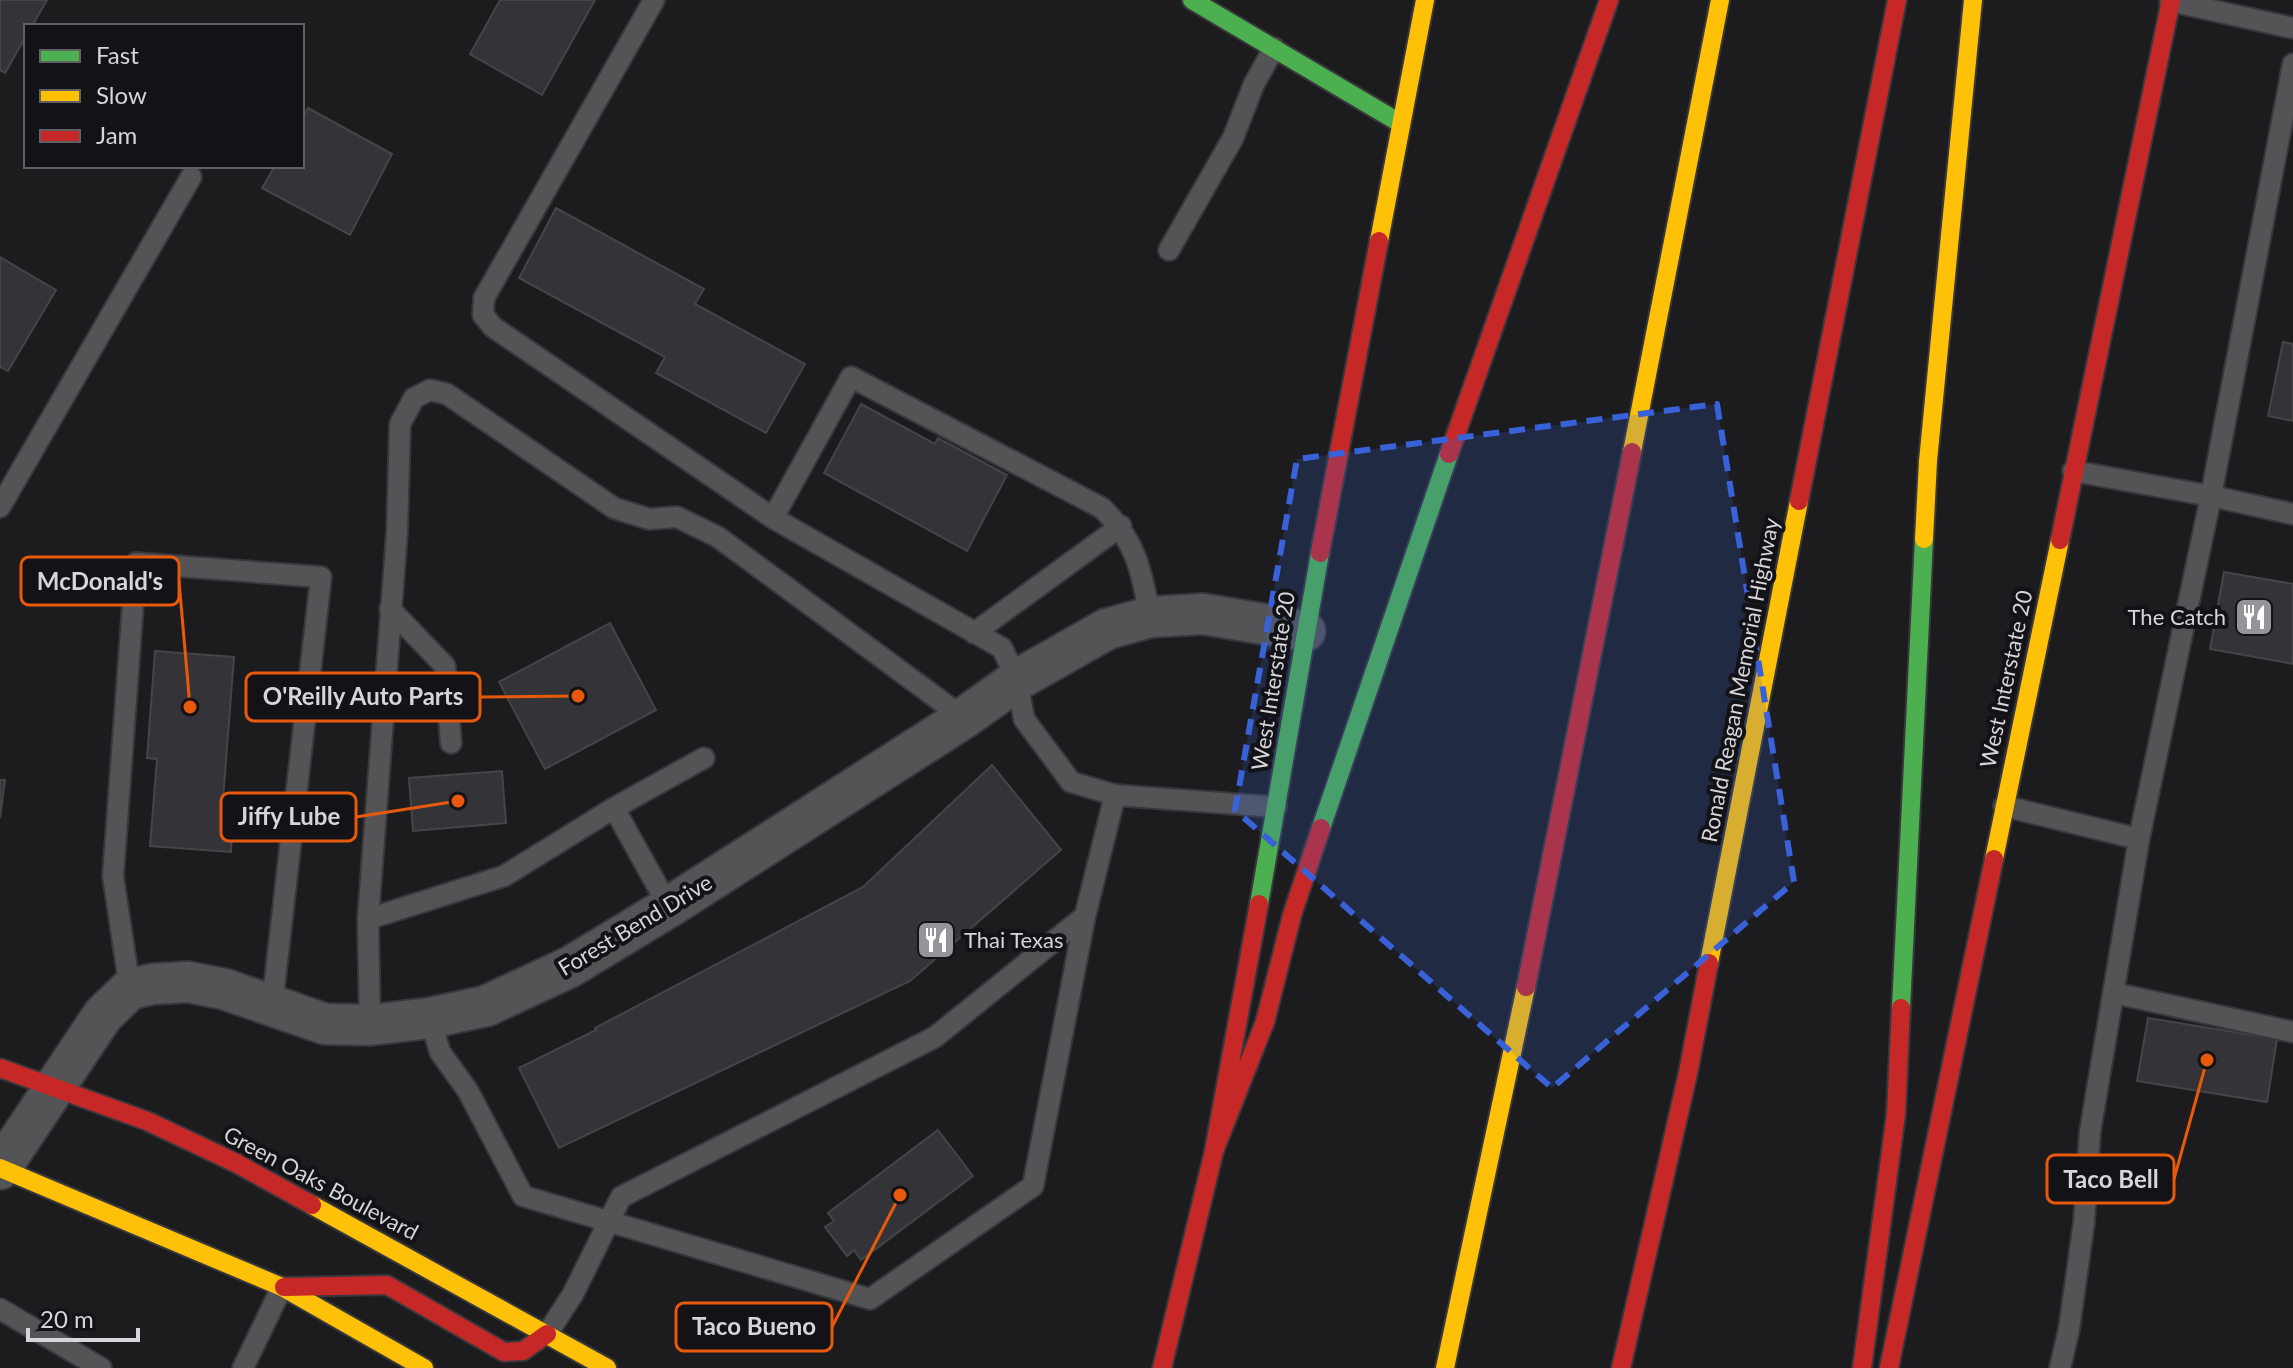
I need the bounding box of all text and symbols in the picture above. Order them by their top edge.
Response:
legend [24,24,304,168]
text: Fast [96,40,139,69]
text: Slow [96,80,147,109]
text: Jam [96,120,137,149]
street label: Ronald Reagan Memorial Highway [1695,515,1784,844]
callout: McDonald's [21,557,179,605]
text: McDonald's [37,566,163,595]
street label: West Interstate 20 [1974,588,2038,770]
street label: West Interstate 20 [1245,589,1300,772]
restaurant icon: The Catch [2233,596,2275,638]
place label: The Catch [2128,603,2226,630]
callout: O'Reilly Auto Parts [246,673,480,721]
text: O'Reilly Auto Parts [263,681,463,710]
callout: Jiffy Lube [221,793,356,841]
text: Jiffy Lube [238,801,340,830]
street label: Forest Bend Drive [553,868,716,981]
restaurant icon: Thai Texas [915,919,957,961]
place label: Thai Texas [964,926,1063,953]
street label: Green Oaks Boulevard [219,1120,423,1245]
callout: Taco Bell [2047,1155,2174,1203]
text: Taco Bell [2063,1164,2159,1193]
scale bar [28,1292,138,1342]
callout: Taco Bueno [676,1303,832,1351]
text: 20 m [40,1304,94,1333]
text: Taco Bueno [692,1311,816,1340]

